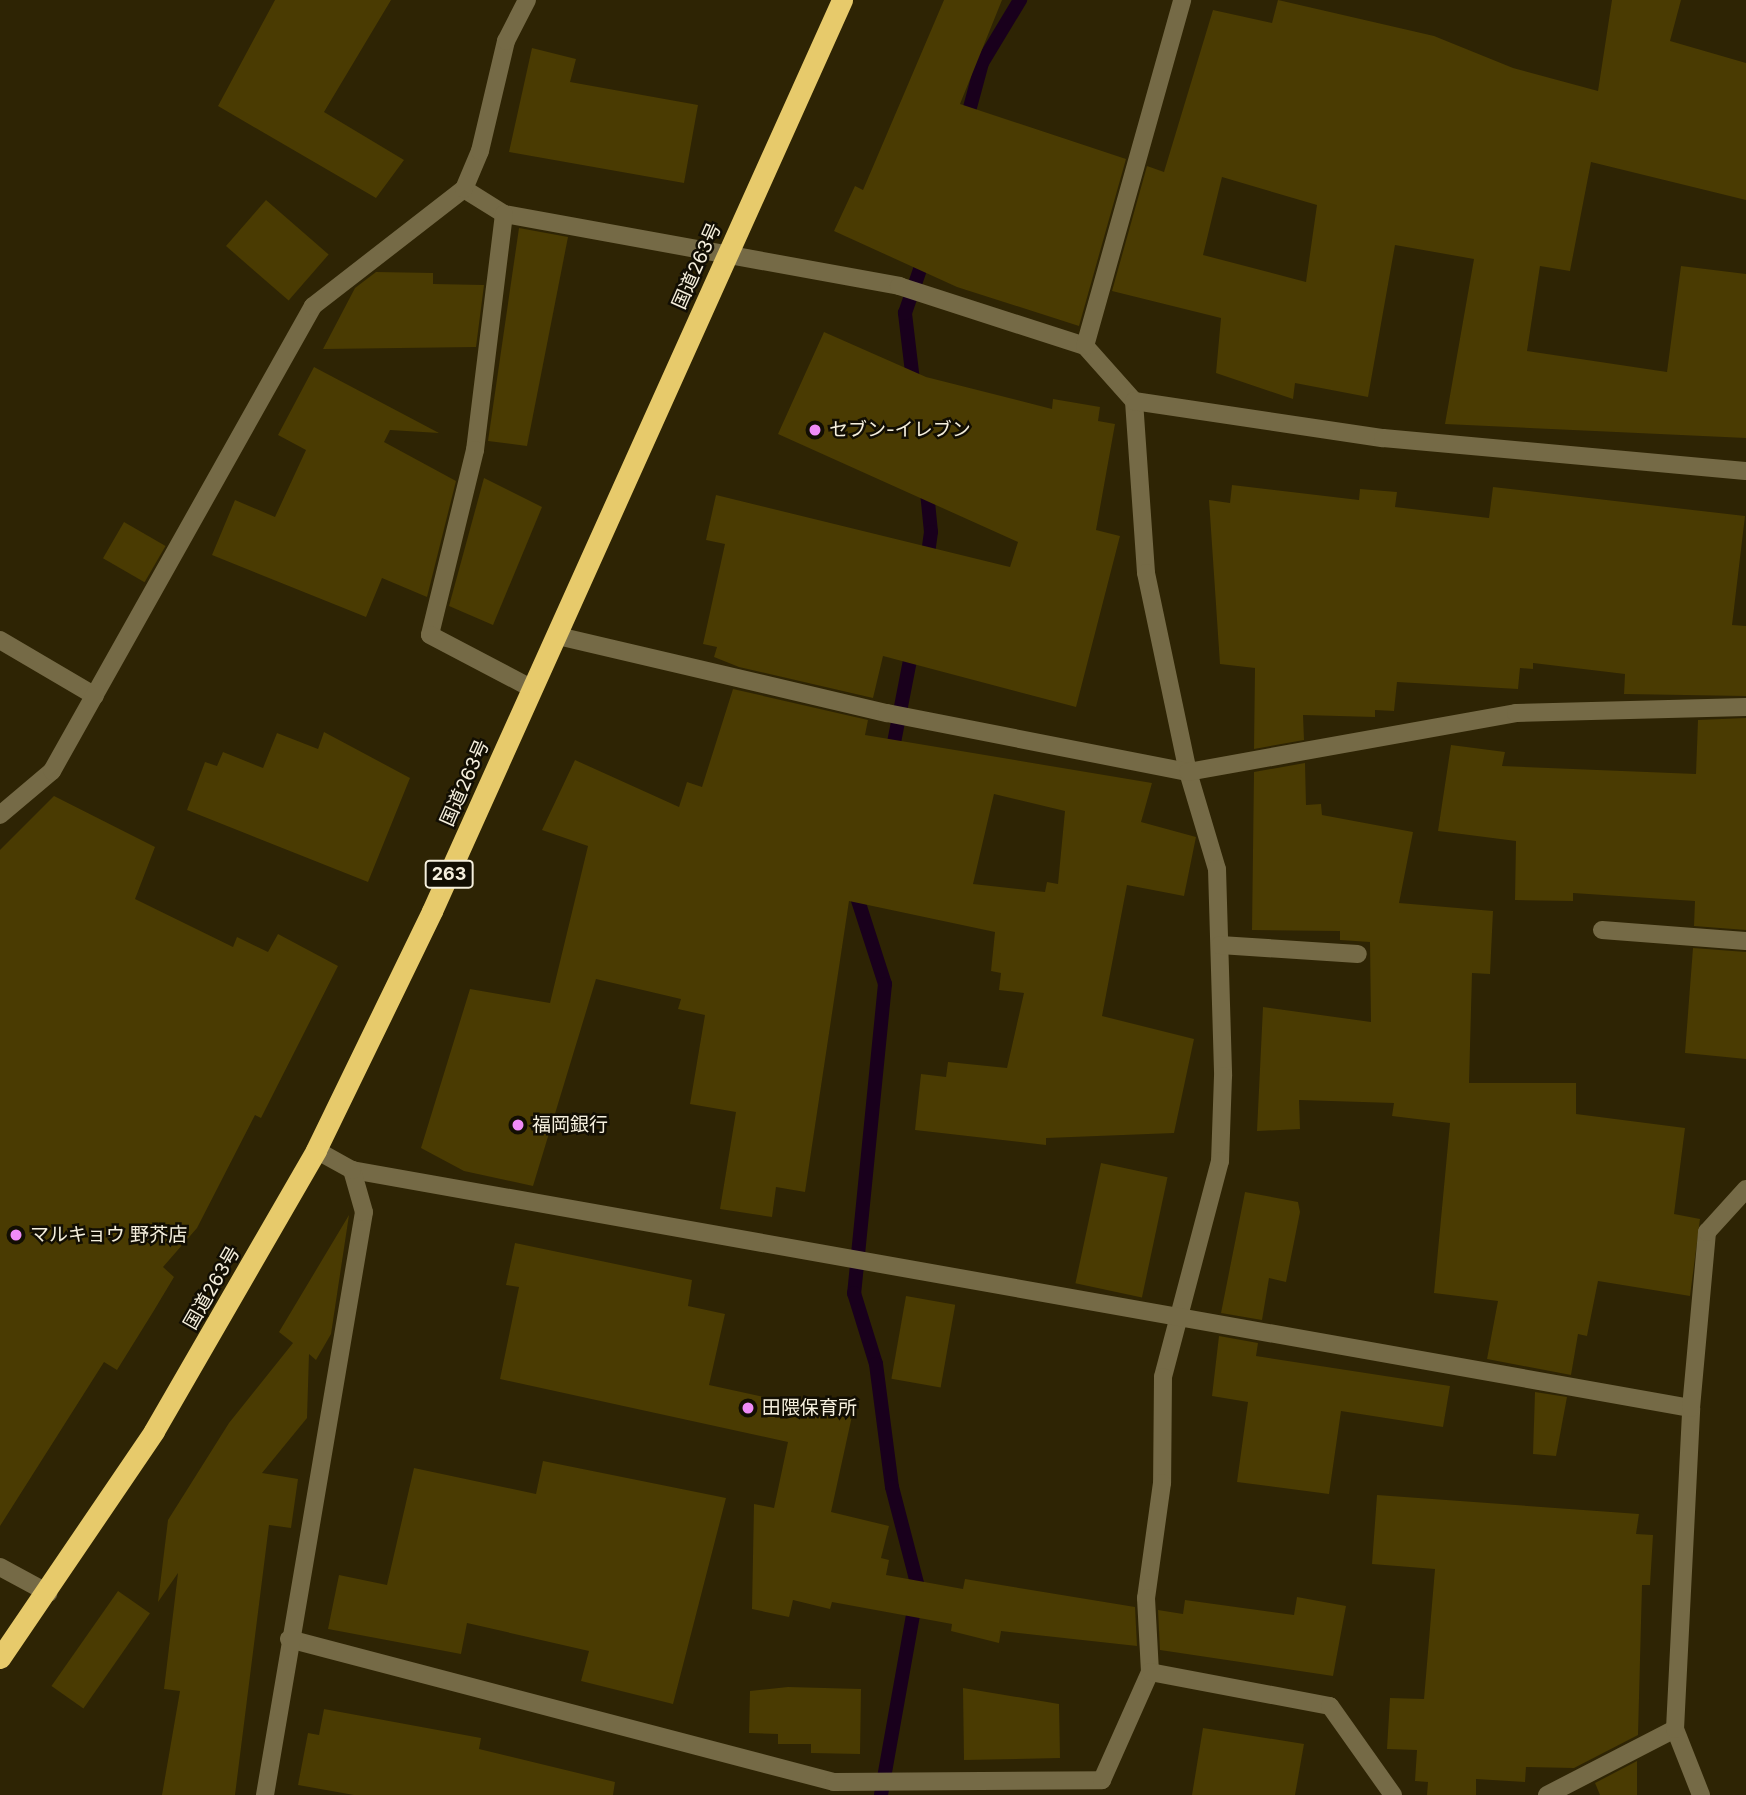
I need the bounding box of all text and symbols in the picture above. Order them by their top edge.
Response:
street label: 国道263号 [668,219,726,313]
place label: セブン-イレブン [829,419,971,441]
marker: セブン-イレブン [807,422,823,438]
street label: 国道263号 [436,736,494,830]
road number: 263 [424,860,474,888]
place label: 福岡銀行 [532,1114,608,1136]
marker: 福岡銀行 [510,1117,526,1133]
place label: マルキョウ 野芥店 [30,1224,187,1246]
marker: マルキョウ 野芥店 [8,1227,24,1243]
street label: 国道263号 [179,1242,245,1334]
place label: 田隈保育所 [762,1397,857,1419]
marker: 田隈保育所 [740,1400,756,1416]

